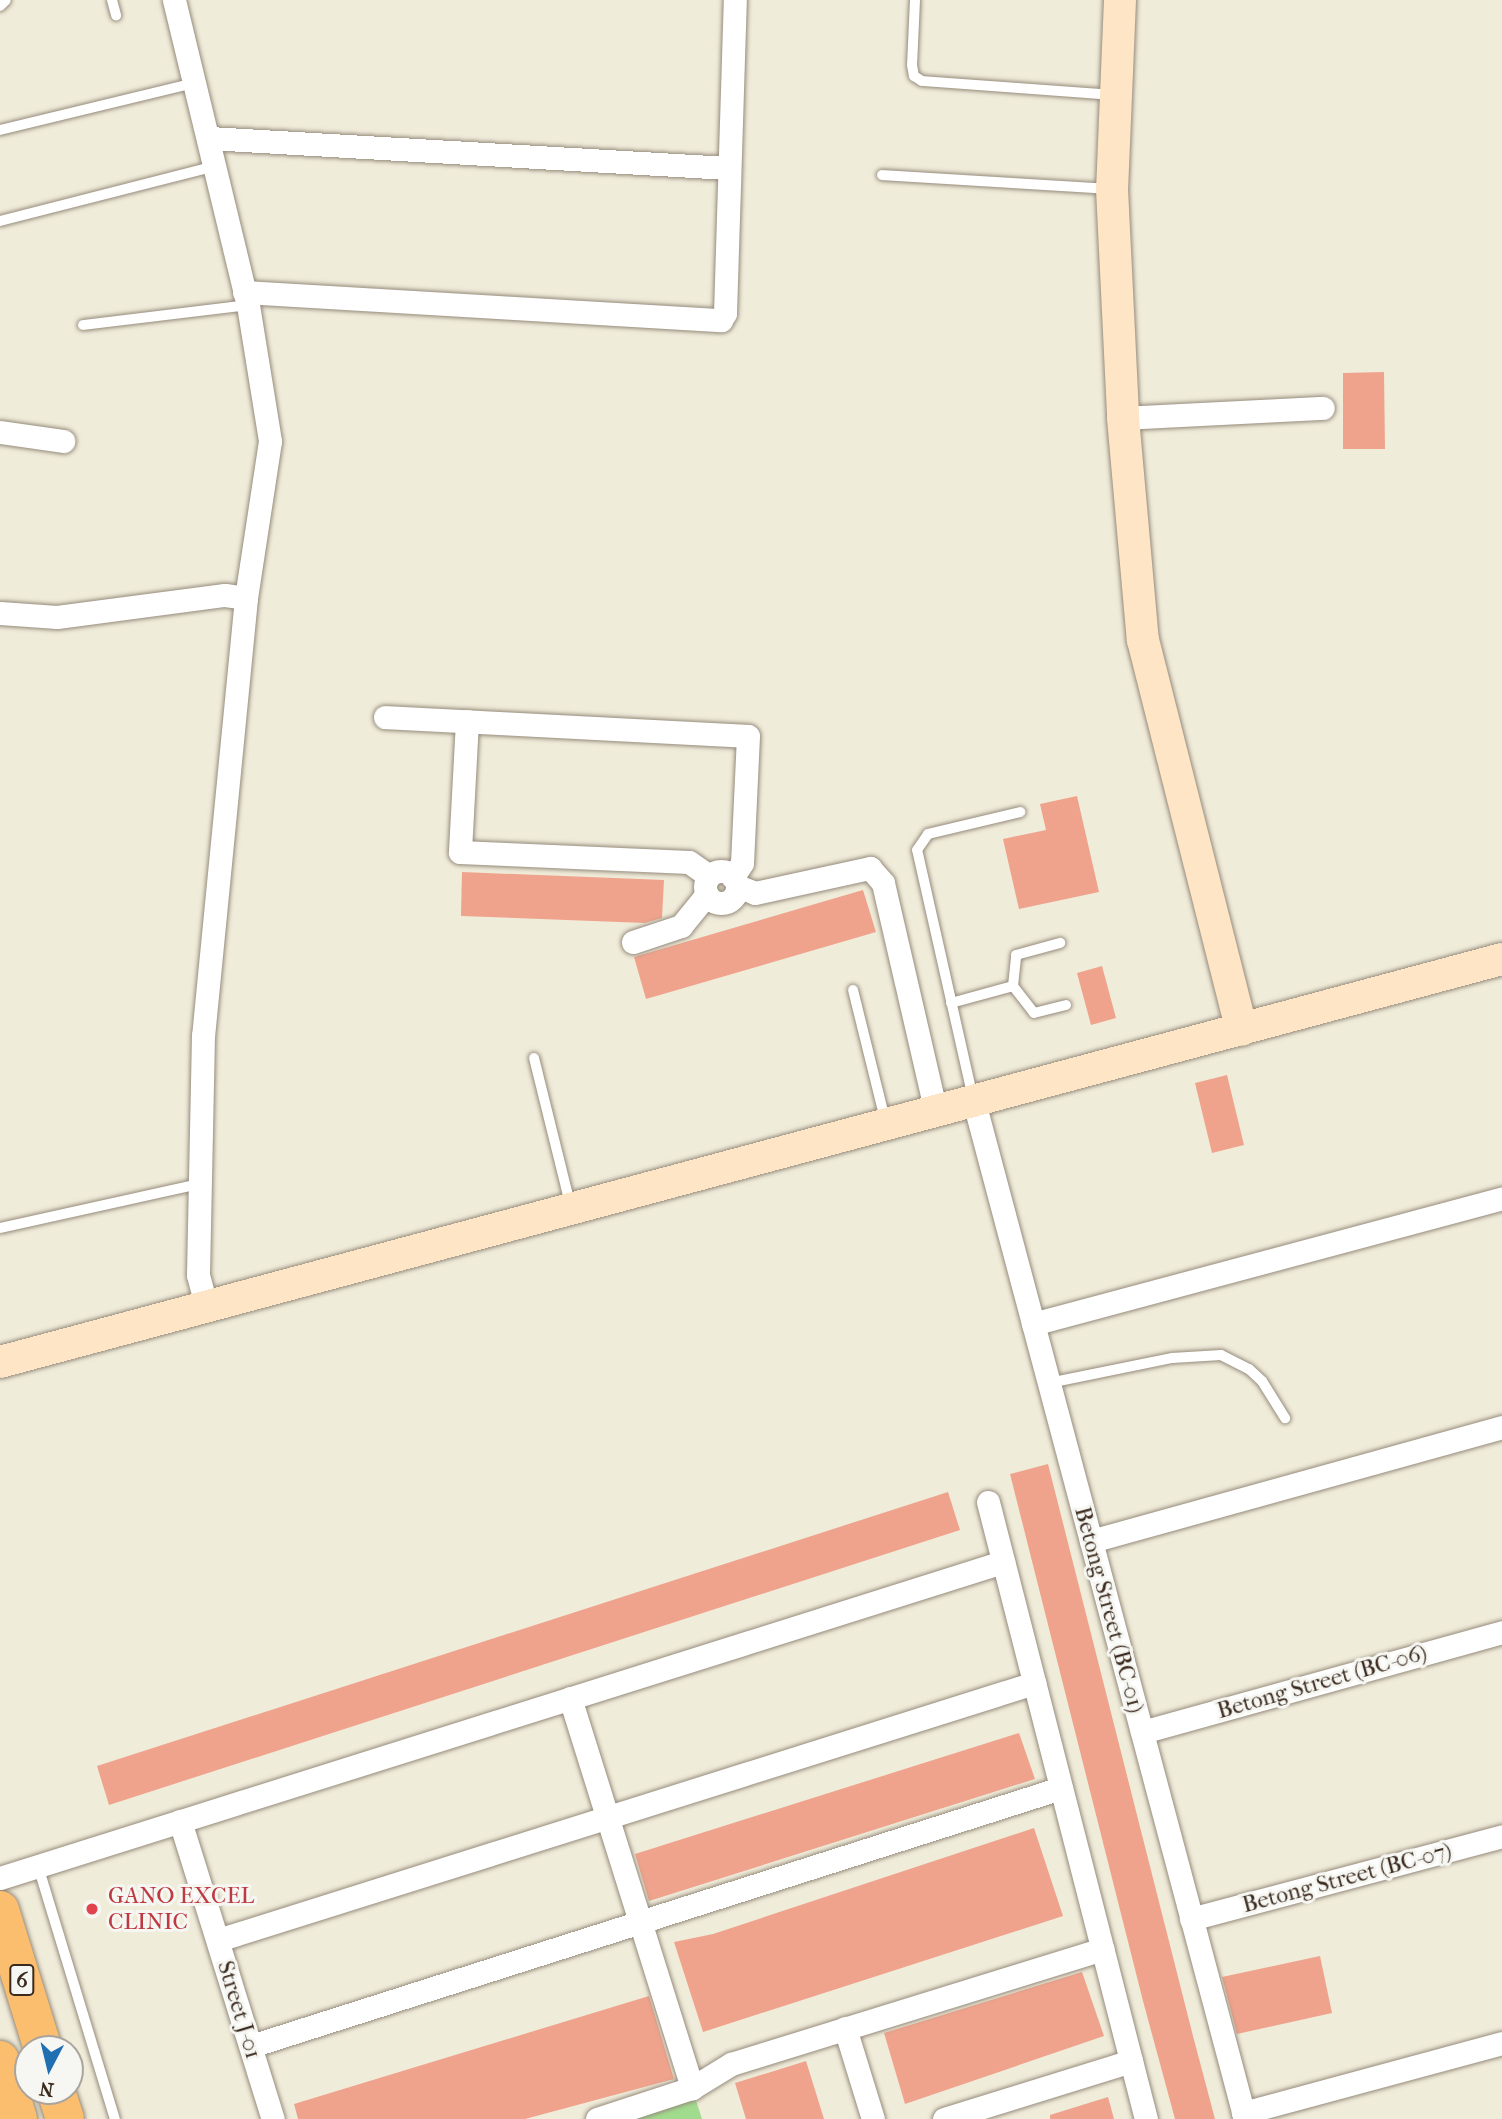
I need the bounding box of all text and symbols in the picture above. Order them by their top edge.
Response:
street label: Betong Street (BC-01) [1068,1504,1150,1716]
street label: Betong Street (BC-06) [1214,1639,1430,1725]
street label: Betong Street (BC-07) [1239,1837,1455,1919]
place label: GANO EXCEL CLINIC [108,1882,254,1936]
marker: GANO EXCEL CLINIC [82,1899,102,1919]
street label: Street J-01 [211,1958,267,2062]
road number: 6 [8,1962,36,1997]
north arrow [14,2035,84,2105]
text: N [38,2077,55,2101]

